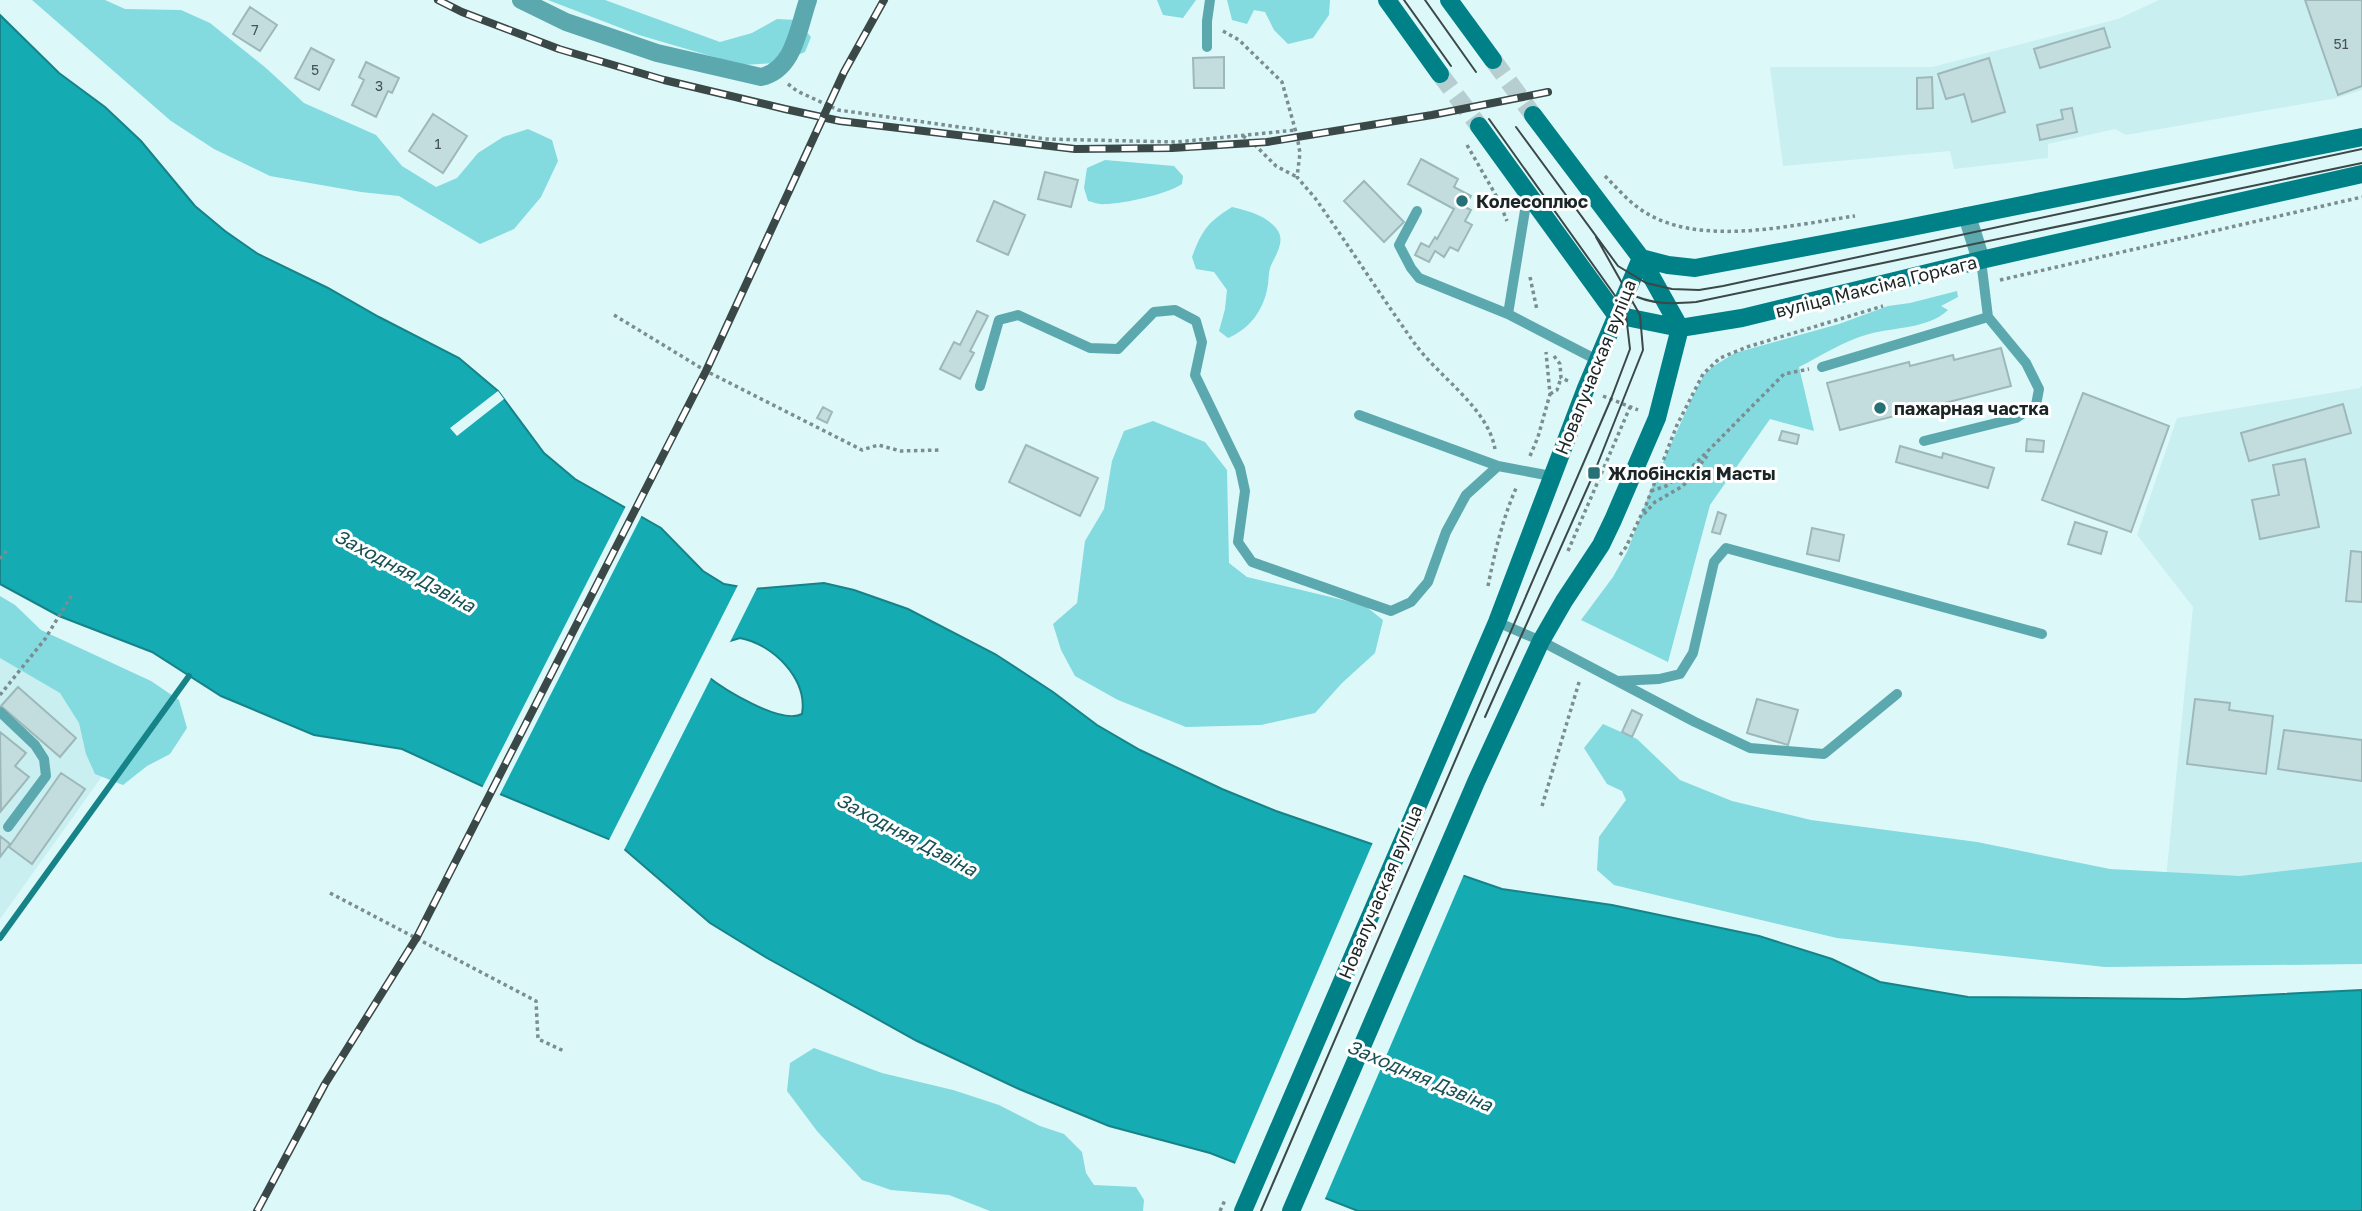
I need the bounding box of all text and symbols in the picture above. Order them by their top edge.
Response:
house number: 7 [251,21,259,38]
house number: 51 [2334,35,2349,52]
house number: 5 [311,61,319,78]
house number: 3 [375,77,383,94]
house number: 1 [435,135,442,152]
place label: Колесоплюс [1476,190,1588,212]
marker: Колесоплюс [1454,193,1470,209]
street label: вуліца Максіма Горкага [1773,250,1979,322]
street label: Новалучаская вуліца [1550,276,1640,458]
place label: пажарная частка [1894,397,2049,419]
marker: пажарная частка [1872,400,1888,416]
place label: Жлобінскія Масты [1608,462,1776,484]
marker: Жлобінскія Масты [1586,465,1602,481]
water label: Заходняя Дзвіна [331,523,480,617]
water label: Заходняя Дзвіна [833,787,982,881]
street label: Новалучаская вуліца [1333,802,1427,982]
water label: Заходняя Дзвіна [1344,1034,1497,1116]

